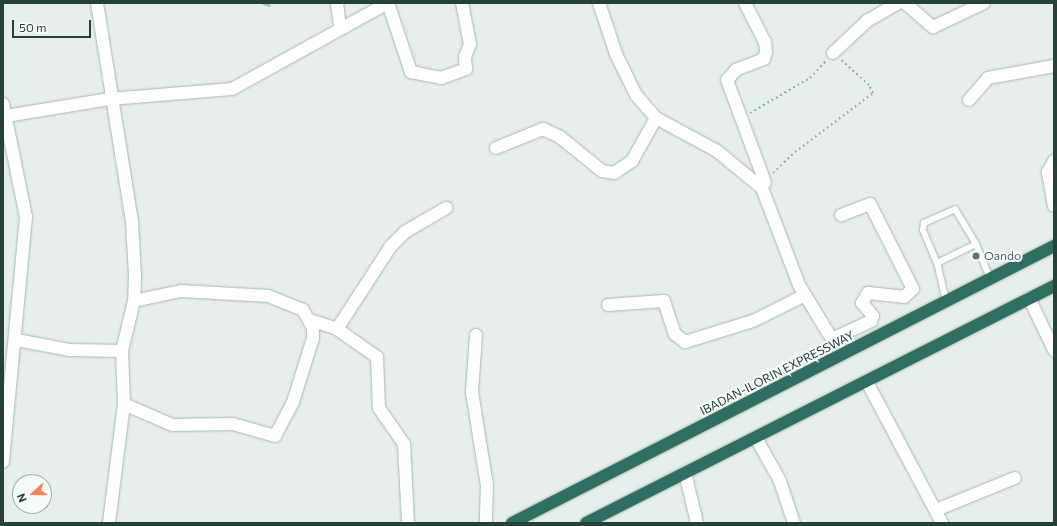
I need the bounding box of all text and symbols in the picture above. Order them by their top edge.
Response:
scale bar [14,12,93,38]
text: 50 m [19,20,47,34]
place label: Oando [984,249,1021,263]
marker: Oando [971,251,981,261]
street label: IBADAN-ILORIN EXPRESSWAY [698,328,856,418]
north arrow [12,474,52,514]
text: N [14,492,29,504]

